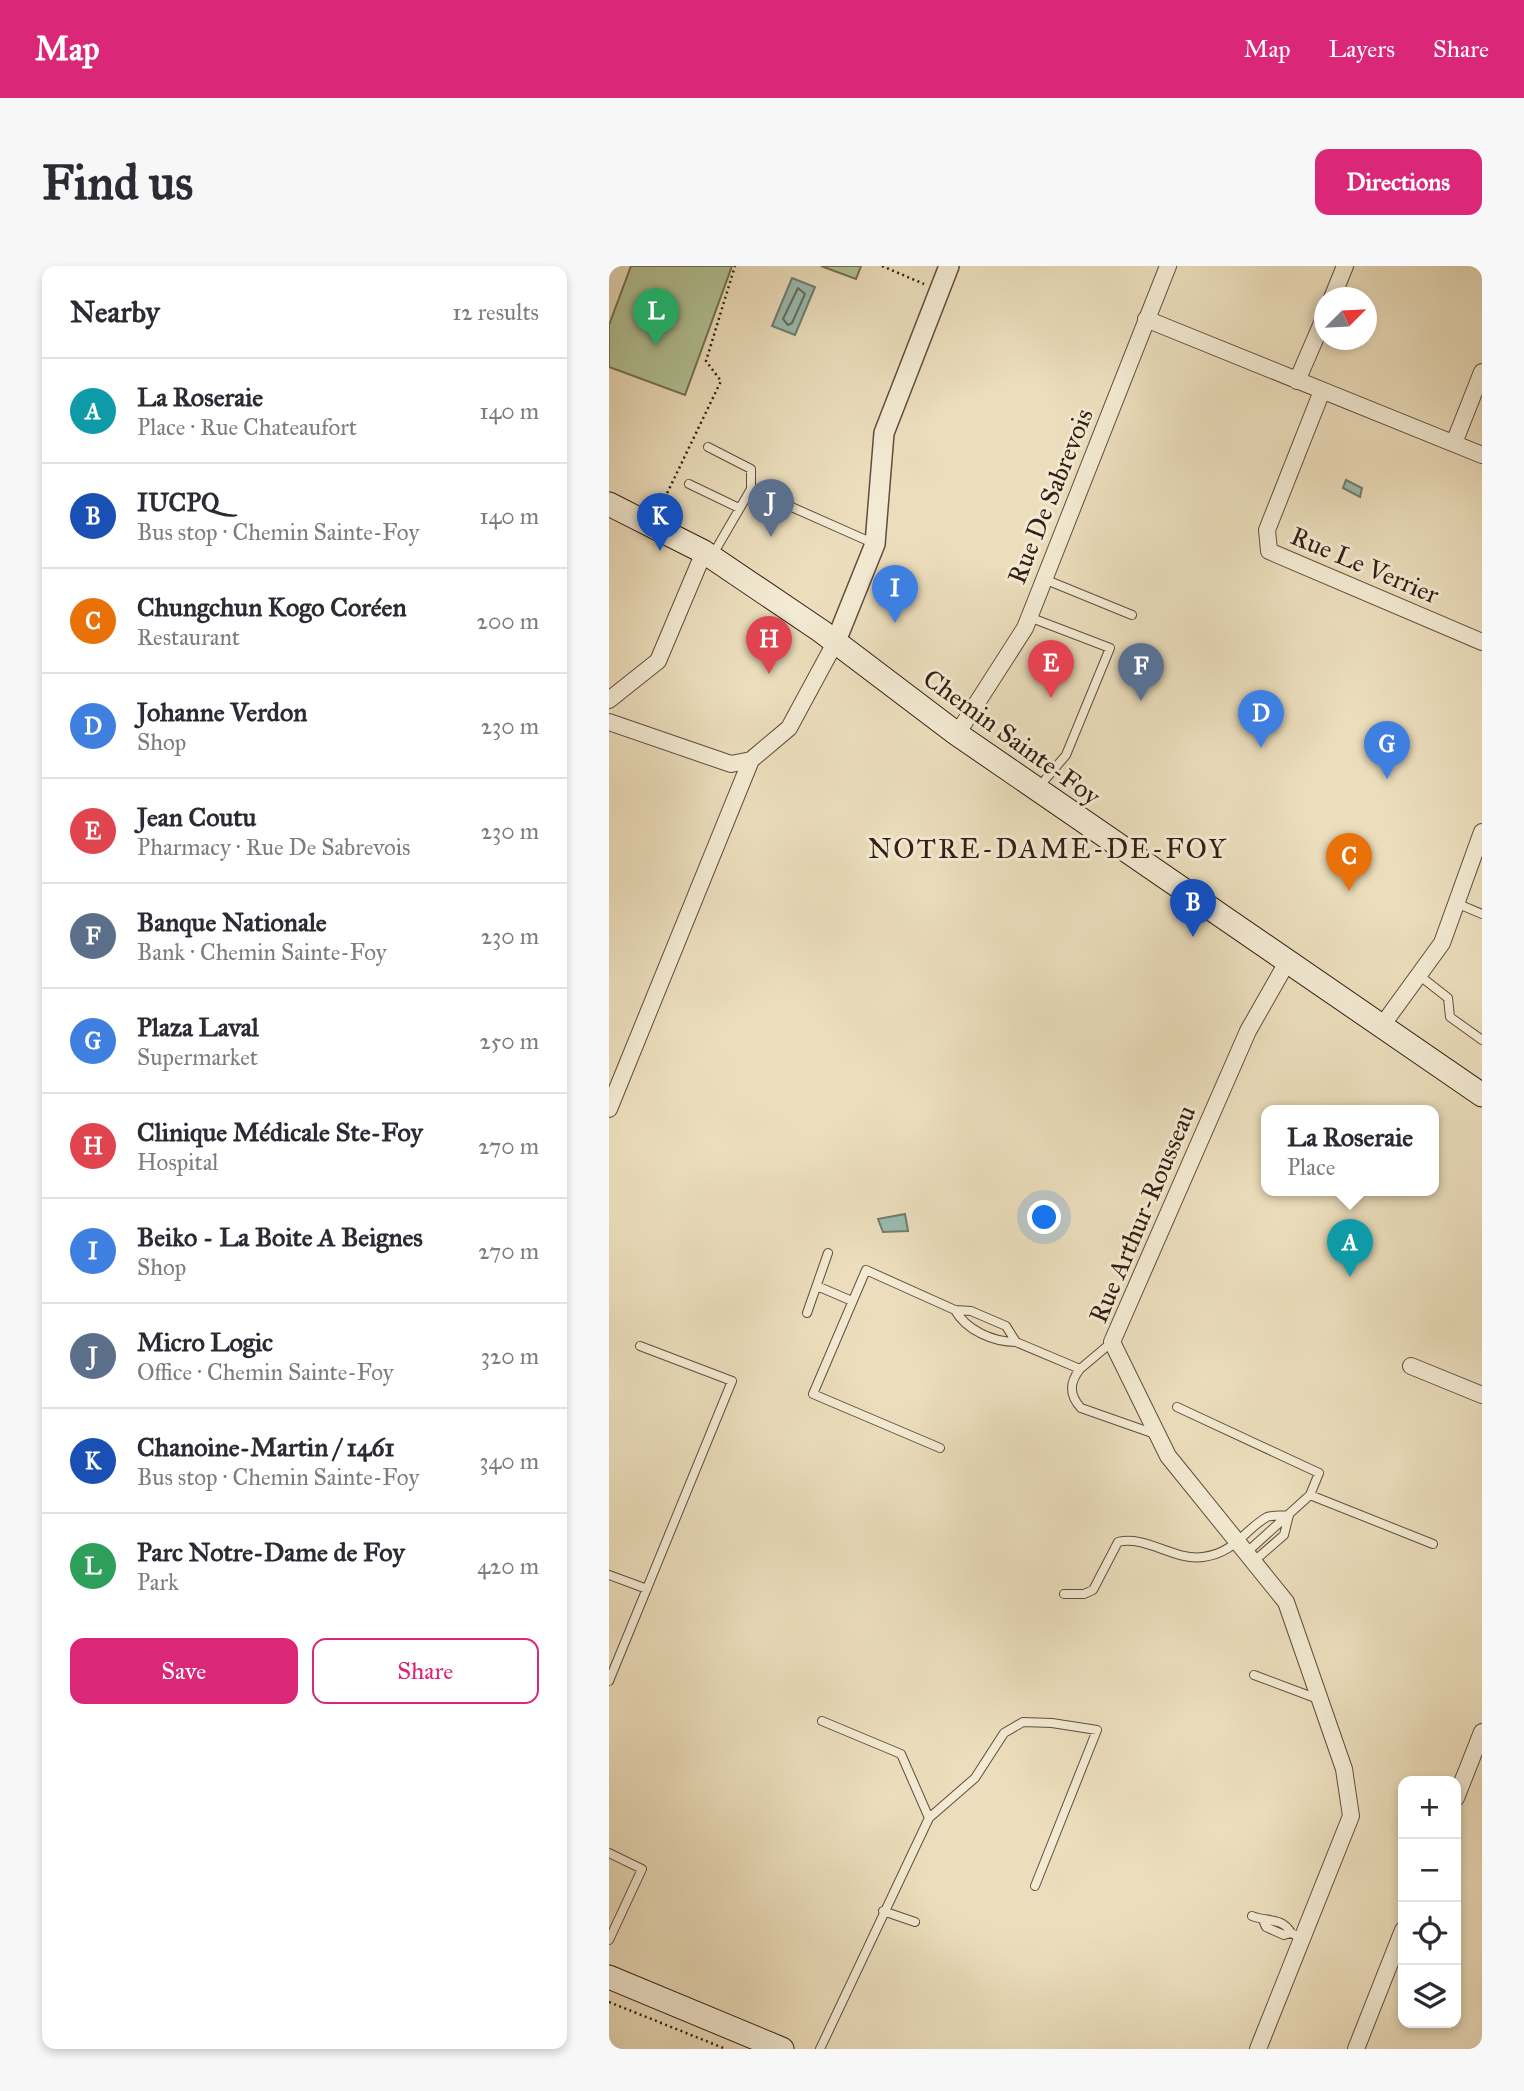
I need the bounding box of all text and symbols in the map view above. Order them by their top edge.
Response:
text: Map [35,29,99,69]
text: Map [1244,34,1291,64]
text: Layers [1329,34,1395,64]
text: Share [1433,34,1489,64]
button: Directions [1315,149,1482,215]
text: Find us [42,153,193,212]
north arrow [1314,287,1377,350]
pin: L [633,288,679,346]
text: Nearby [70,294,160,330]
text: 12 results [452,298,539,326]
text: La Roseraie [137,381,263,413]
text: A [85,397,101,425]
text: 140 m [479,397,539,425]
street label: Rue De Sabrevois [1000,404,1100,588]
text: Place · Rue Chateaufort [137,413,357,441]
pin: J [748,479,794,537]
text: IUCPQ [137,486,219,518]
pin: K [637,493,683,551]
text: B [85,502,101,530]
text: 140 m [479,502,539,530]
text: Bus stop · Chemin Sainte-Foy [137,518,419,546]
street label: Rue Le Verrier [1286,519,1444,611]
pin: I [872,565,918,623]
text: Chungchun Kogo Coréen [137,591,407,623]
text: C [85,607,101,635]
text: 200 m [477,607,539,635]
pin: H [746,616,792,674]
text: Restaurant [137,623,240,651]
pin: E [1028,640,1074,698]
pin: F [1118,643,1164,701]
street label: Chemin Sainte-Foy [917,662,1107,812]
pin: D [1238,690,1284,748]
text: Johanne Verdon [137,696,307,728]
text: D [84,712,102,740]
text: 230 m [481,712,539,740]
pin: G [1364,721,1410,779]
text: Shop [137,728,186,756]
text: Jean Coutu [137,801,256,833]
text: E [85,817,101,845]
text: 230 m [481,817,539,845]
district label: NOTRE-DAME-DE-FOY [868,831,1228,866]
text: Pharmacy · Rue De Sabrevois [137,833,410,861]
pin: C [1326,833,1372,891]
pin: B [1170,879,1216,937]
text: Banque Nationale [137,906,327,938]
text: F [85,922,101,950]
text: 230 m [481,922,539,950]
text: Bank · Chemin Sainte-Foy [137,938,387,966]
text: Plaza Laval [137,1011,259,1043]
text: G [85,1027,101,1055]
text: 250 m [479,1027,539,1055]
text: Supermarket [137,1043,258,1071]
street label: Rue Arthur-Rousseau [1082,1100,1202,1328]
popup [1261,1105,1439,1196]
text: Clinique Médicale Ste-Foy [137,1116,423,1148]
text: La Roseraie [1287,1121,1413,1153]
text: H [83,1132,103,1160]
text: 270 m [478,1132,539,1160]
text: Hospital [137,1148,219,1176]
text: Place [1287,1153,1335,1181]
your location [1027,1200,1061,1234]
pin: A [1327,1219,1373,1277]
text: Beiko - La Boite A Beignes [137,1221,423,1253]
text: I [88,1237,98,1265]
text: 270 m [478,1237,539,1265]
text: Shop [137,1253,186,1281]
text: Micro Logic [137,1326,273,1358]
text: J [88,1342,98,1370]
text: 320 m [481,1342,539,1370]
text: Office · Chemin Sainte-Foy [137,1358,394,1386]
text: Chanoine-Martin / 1461 [137,1431,395,1463]
text: K [85,1447,101,1475]
text: 340 m [479,1447,539,1475]
text: Bus stop · Chemin Sainte-Foy [137,1463,419,1491]
text: Parc Notre-Dame de Foy [137,1536,405,1568]
text: L [85,1552,102,1580]
text: 420 m [477,1552,539,1580]
text: Park [137,1568,179,1596]
button: Save [70,1638,298,1704]
button: Share [312,1638,539,1704]
map controls [1398,1776,1461,2028]
button: + [1398,1776,1461,1839]
button: − [1398,1839,1461,1902]
button: locate [1398,1902,1461,1965]
button: layers [1398,1965,1461,2028]

